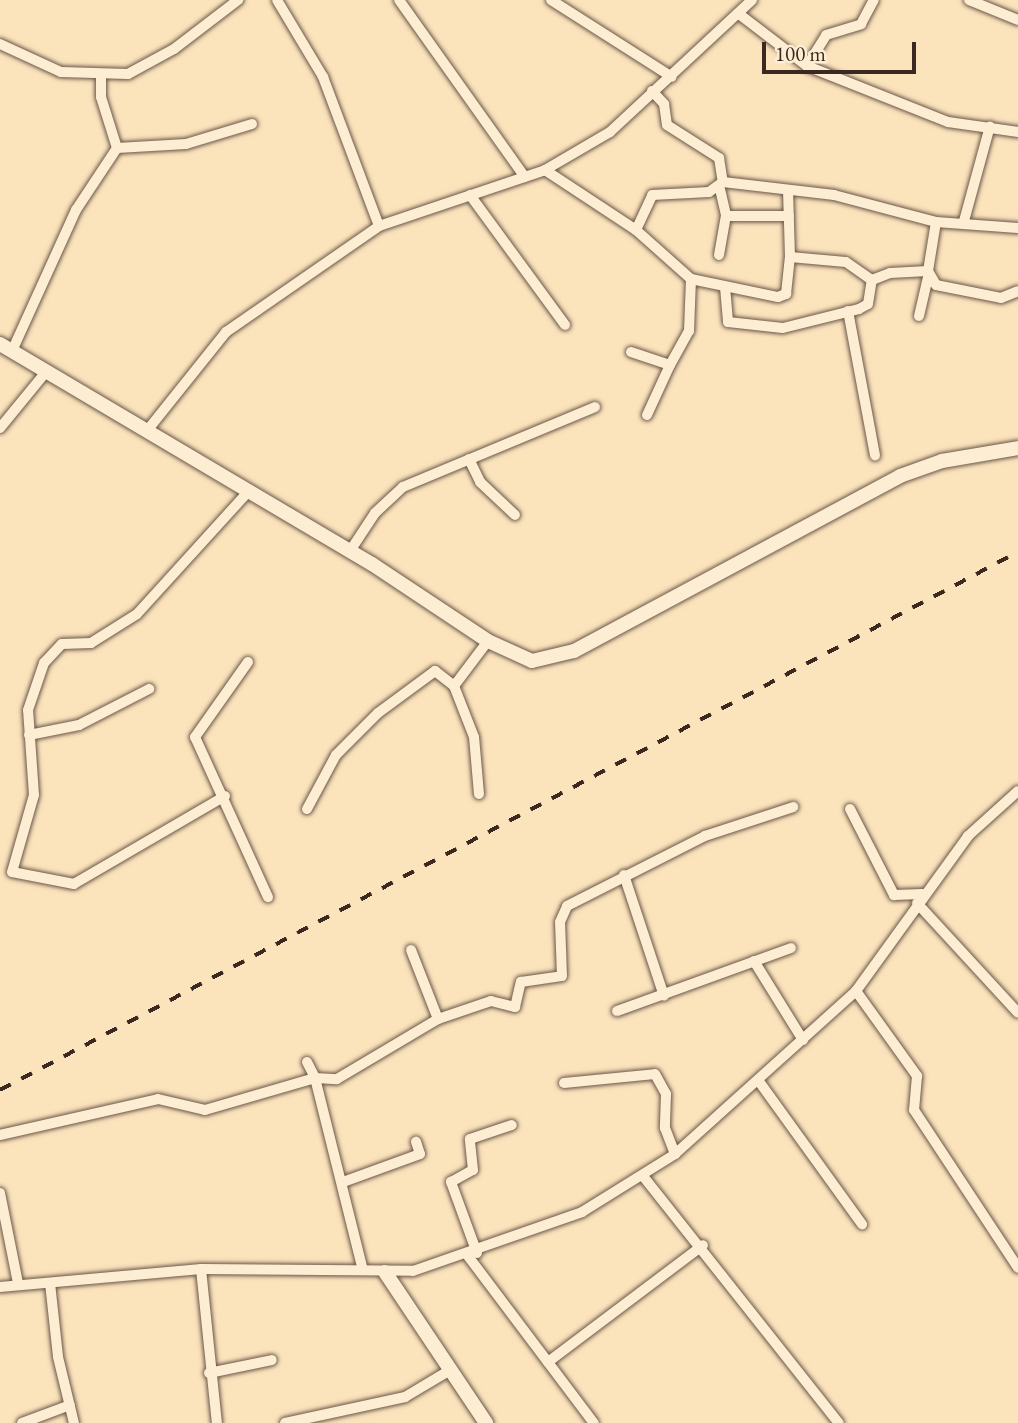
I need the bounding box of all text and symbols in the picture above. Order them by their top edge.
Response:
scale bar [766,28,920,72]
text: 100 m [775,40,826,67]

